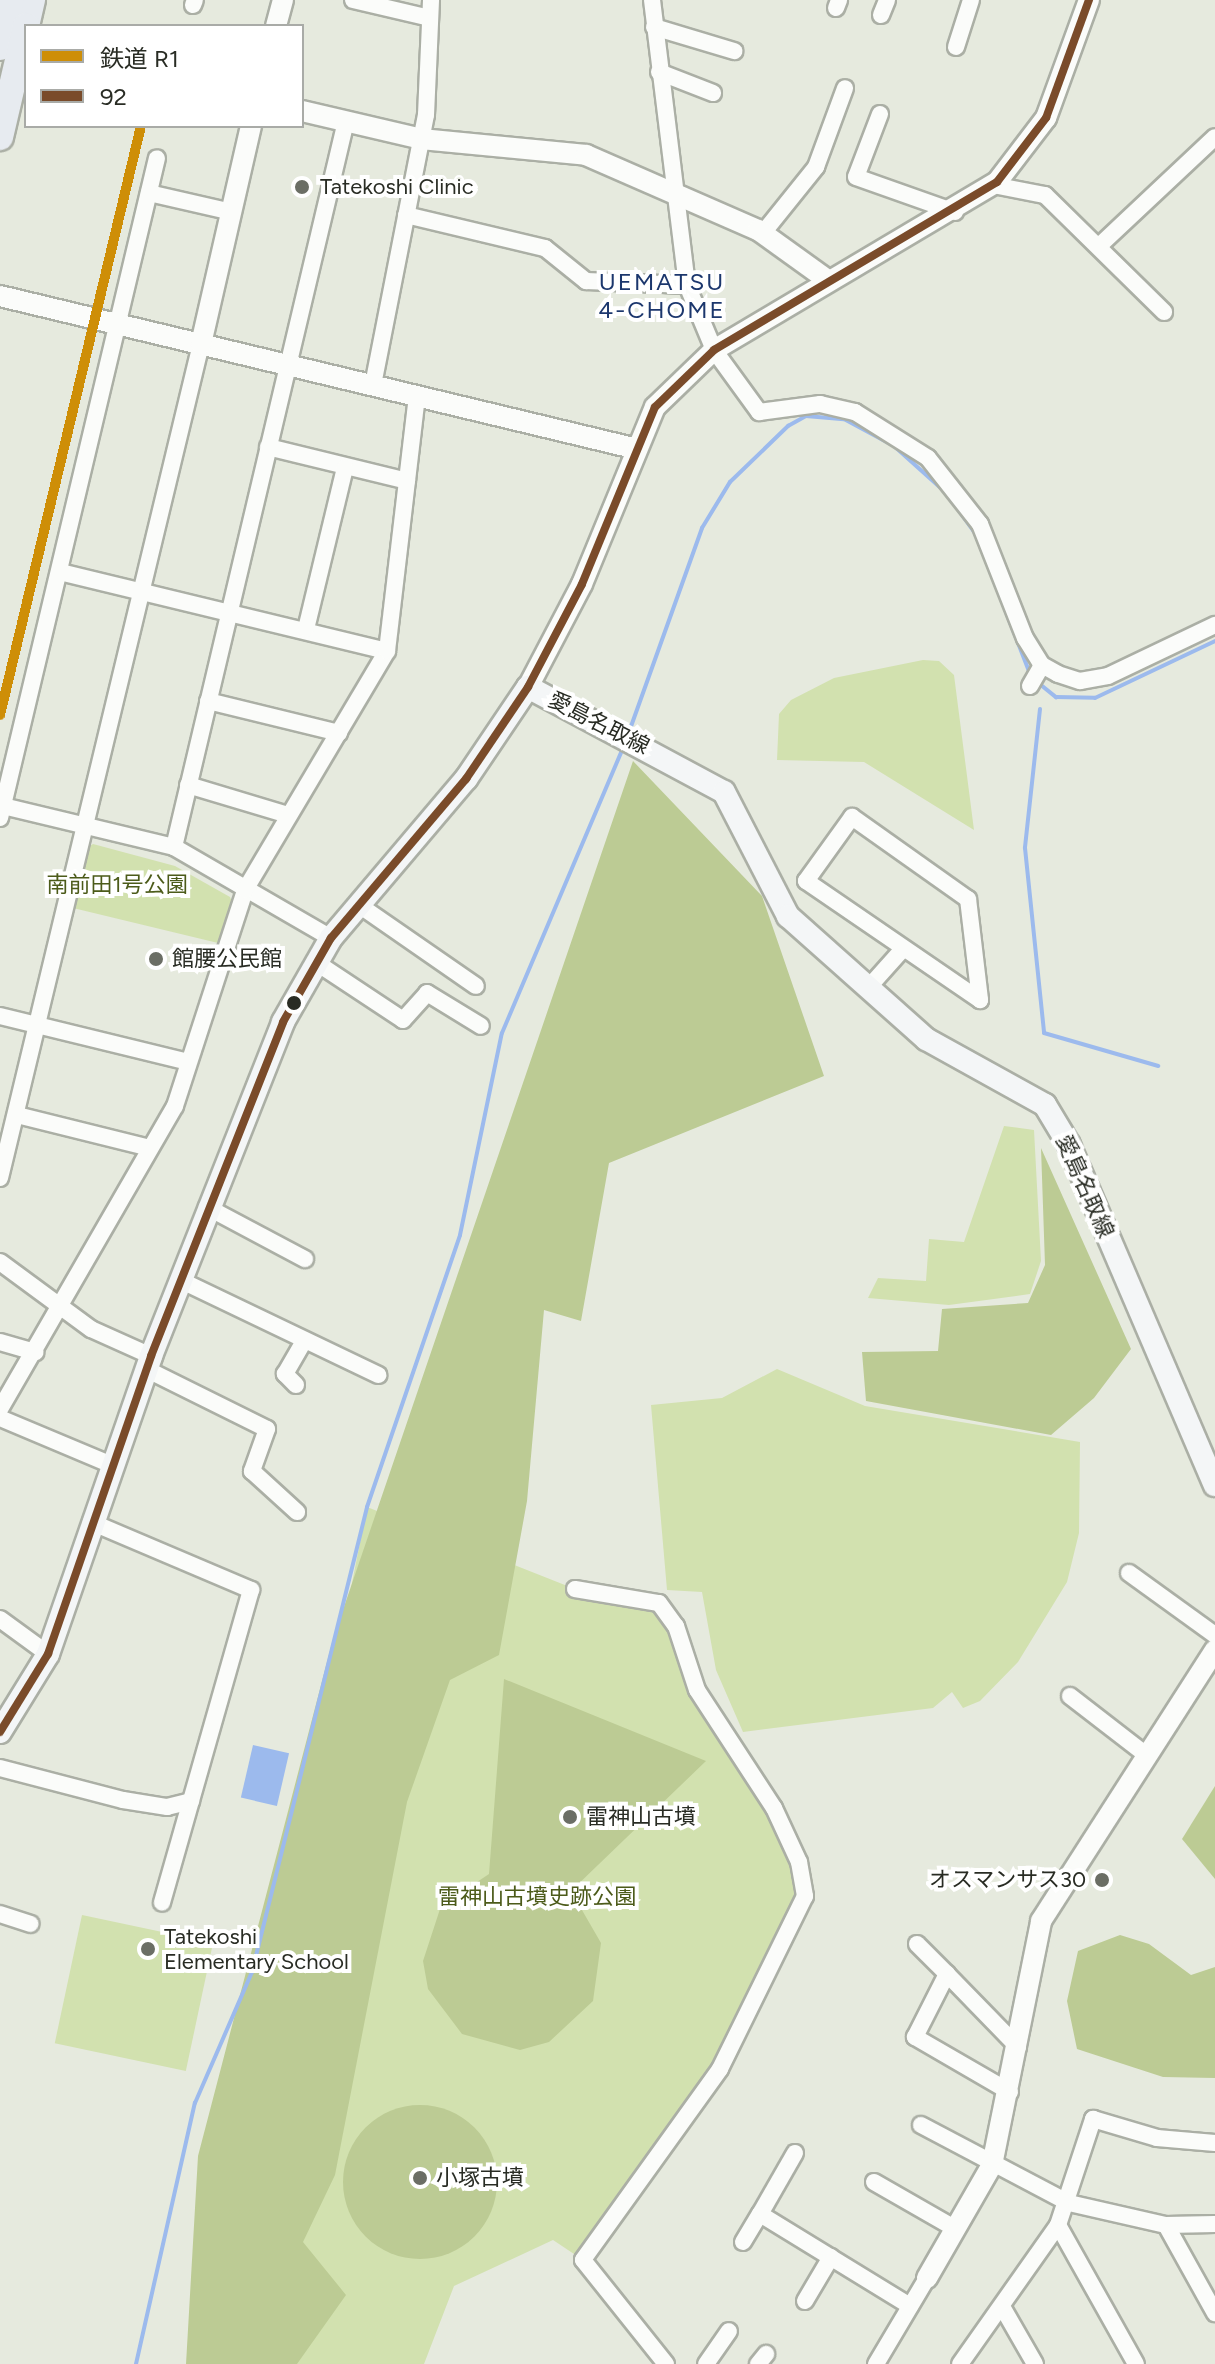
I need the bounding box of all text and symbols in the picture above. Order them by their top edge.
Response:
legend [24,24,304,128]
text: 鉄道 R1 [100,44,179,73]
text: 92 [100,82,127,111]
place label: Tatekoshi Clinic [320,174,474,200]
marker: Tatekoshi Clinic [291,176,313,198]
district label: UEMATSU 4-CHOME [598,268,726,324]
street label: 愛島名取線 [544,686,654,760]
park label: 南前田1号公園 [46,872,188,898]
place label: 館腰公民館 [172,946,282,972]
marker: 館腰公民館 [147,950,165,968]
unlabelled marker [286,995,302,1011]
street label: 愛島名取線 [1051,1130,1119,1242]
place label: 雷神山古墳 [586,1804,696,1830]
marker: 雷神山古墳 [561,1808,579,1826]
place label: オスマンサス30 [928,1867,1086,1893]
marker: オスマンサス30 [1093,1871,1111,1889]
park label: 雷神山古墳史跡公園 [438,1884,636,1910]
place label: Tatekoshi Elementary School [164,1923,349,1974]
marker: Tatekoshi Elementary School [139,1940,157,1958]
place label: 小塚古墳 [436,2165,524,2191]
marker: 小塚古墳 [411,2169,429,2187]

